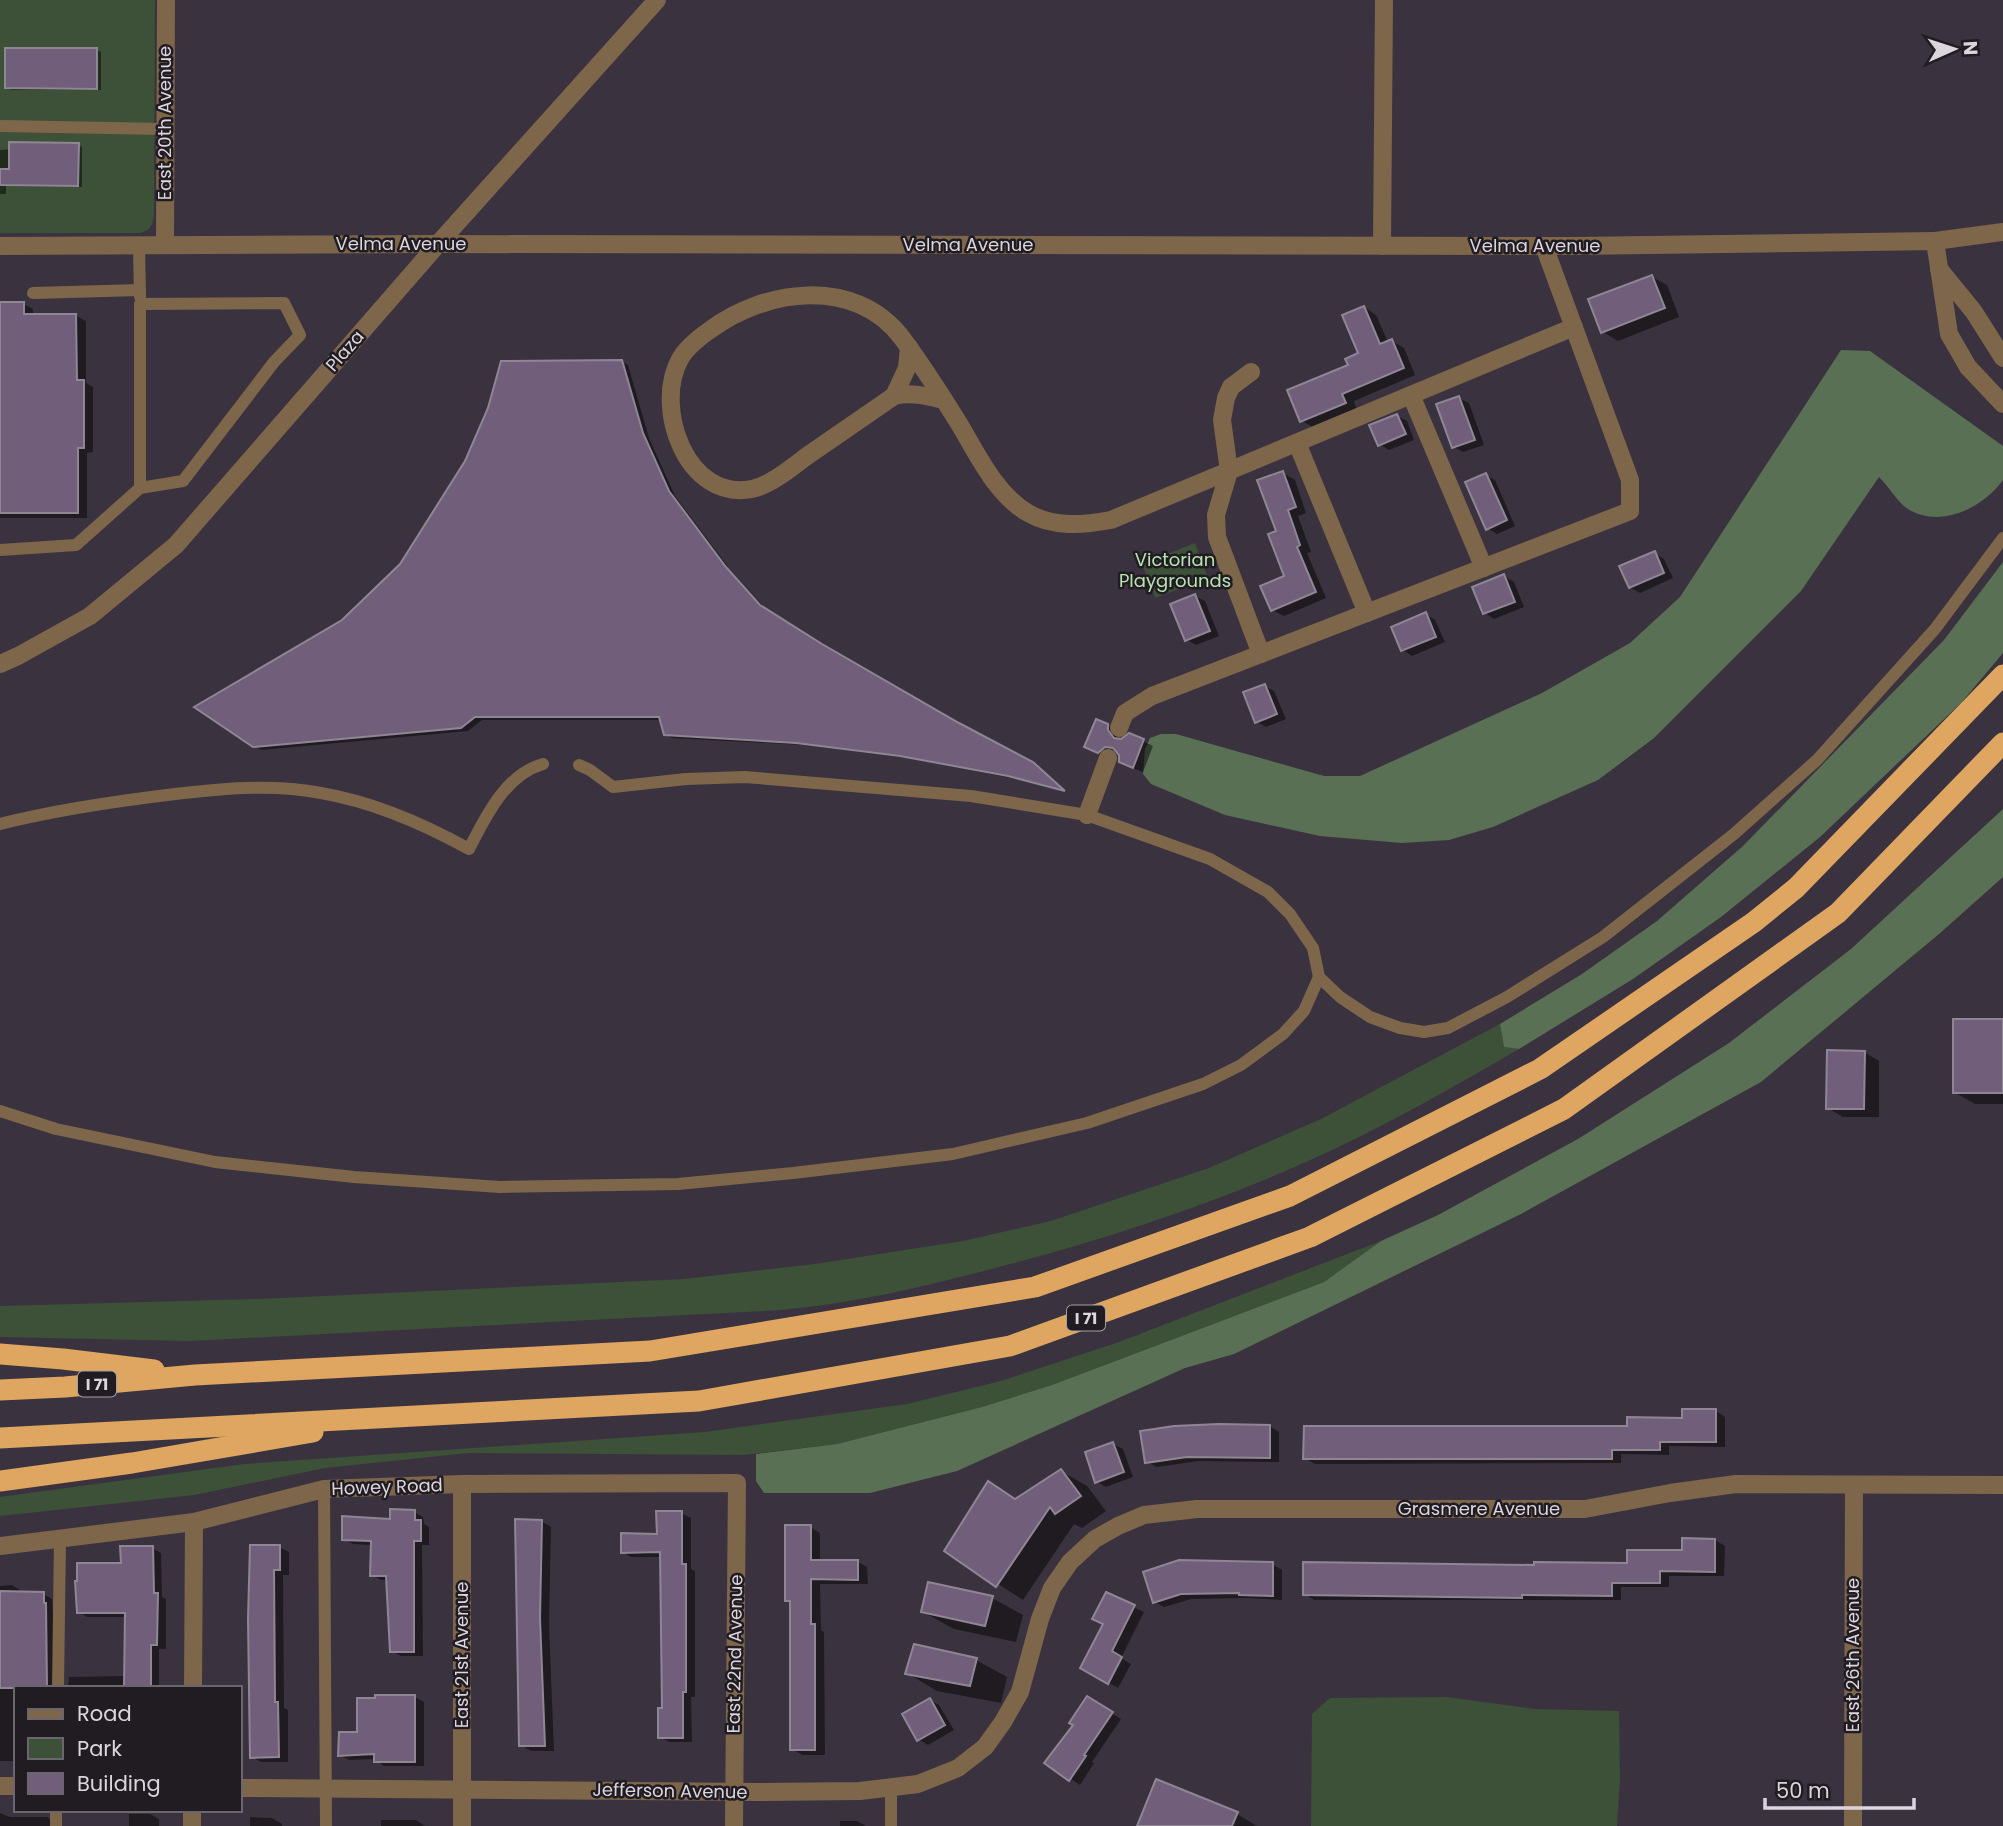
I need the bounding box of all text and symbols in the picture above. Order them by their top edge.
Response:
north arrow [1919,14,1989,84]
text: N [1957,40,1984,56]
street label: East 20th Avenue [152,46,177,200]
street label: Velma Avenue [336,231,466,256]
street label: Velma Avenue [903,232,1033,257]
street label: Velma Avenue [1470,233,1600,258]
street label: Plaza [320,325,370,377]
park label: Victorian Playgrounds [1119,547,1231,593]
road number: I 71 [1067,1306,1105,1330]
road number: I 71 [78,1372,116,1396]
street label: Howey Road [331,1472,443,1501]
street label: Grasmere Avenue [1398,1496,1560,1521]
street label: East 22nd Avenue [721,1574,748,1734]
street label: East 26th Avenue [1840,1578,1865,1732]
street label: East 21st Avenue [449,1582,474,1728]
legend [14,1686,242,1812]
text: Road [77,1699,132,1728]
text: Park [77,1734,122,1763]
scale bar [1765,1766,1914,1810]
text: Building [77,1769,161,1798]
text: 50 m [1776,1776,1830,1805]
street label: Jefferson Avenue [592,1777,748,1804]

